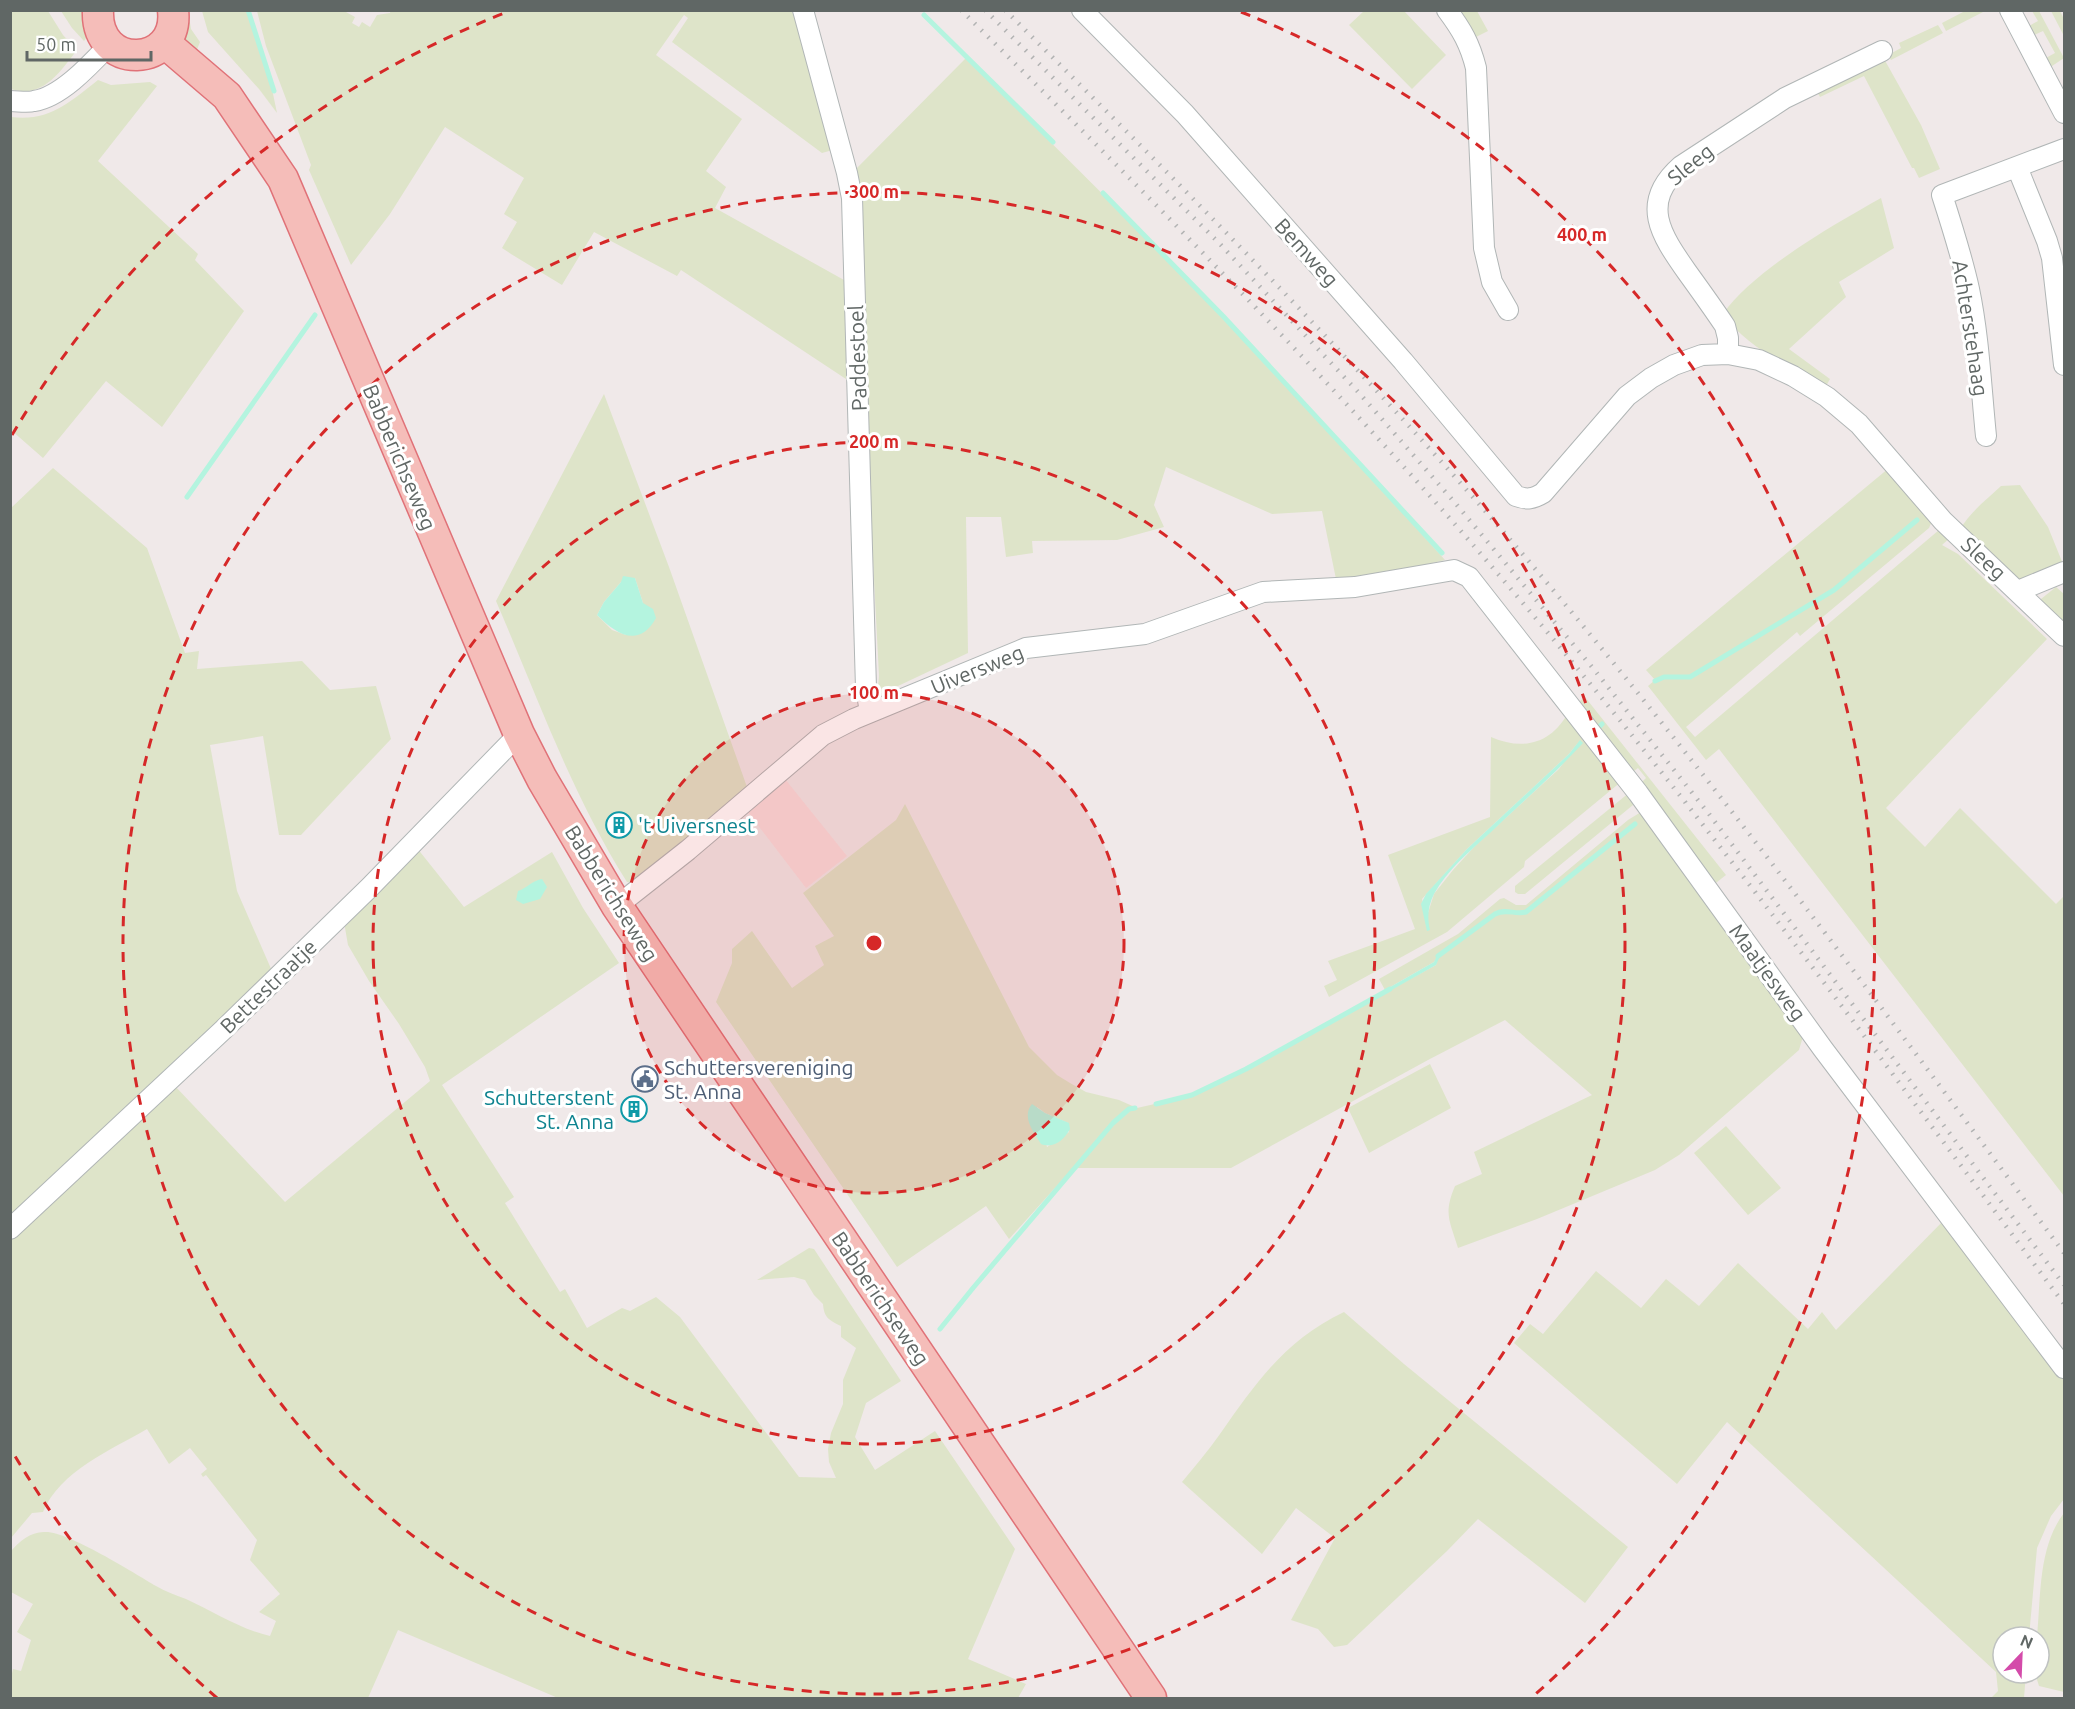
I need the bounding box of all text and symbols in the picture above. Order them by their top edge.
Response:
scale bar [27,24,152,62]
text: 50 m [36,34,76,54]
street label: Sleeg [1662,138,1718,190]
text: 300 m [849,181,899,201]
street label: Bemweg [1270,213,1344,291]
text: 400 m [1557,224,1607,244]
street label: Achterstehaag [1948,258,1994,398]
street label: Paddestoel [843,305,871,411]
street label: Babberichseweg [359,381,441,533]
text: 200 m [849,431,899,451]
street label: Sleeg [1957,532,2011,584]
street label: Uiversweg [927,639,1027,699]
text: 100 m [849,682,899,702]
building icon: 't Uiversnest [604,810,634,840]
place label: 't Uiversnest [638,813,755,837]
street label: Babberichseweg [561,821,663,965]
street label: Maatjesweg [1725,919,1811,1025]
centre of rings [864,933,884,953]
street label: Bettestraatje [215,934,321,1038]
place label: Schuttersvereniging St. Anna [664,1055,854,1103]
public building icon: Schuttersvereniging St. Anna [630,1064,660,1094]
place label: Schutterstent St. Anna [484,1085,614,1133]
building icon: Schutterstent St. Anna [619,1094,649,1124]
street label: Babberichseweg [828,1227,934,1369]
north arrow [1991,1625,2051,1685]
text: N [2018,1631,2036,1652]

